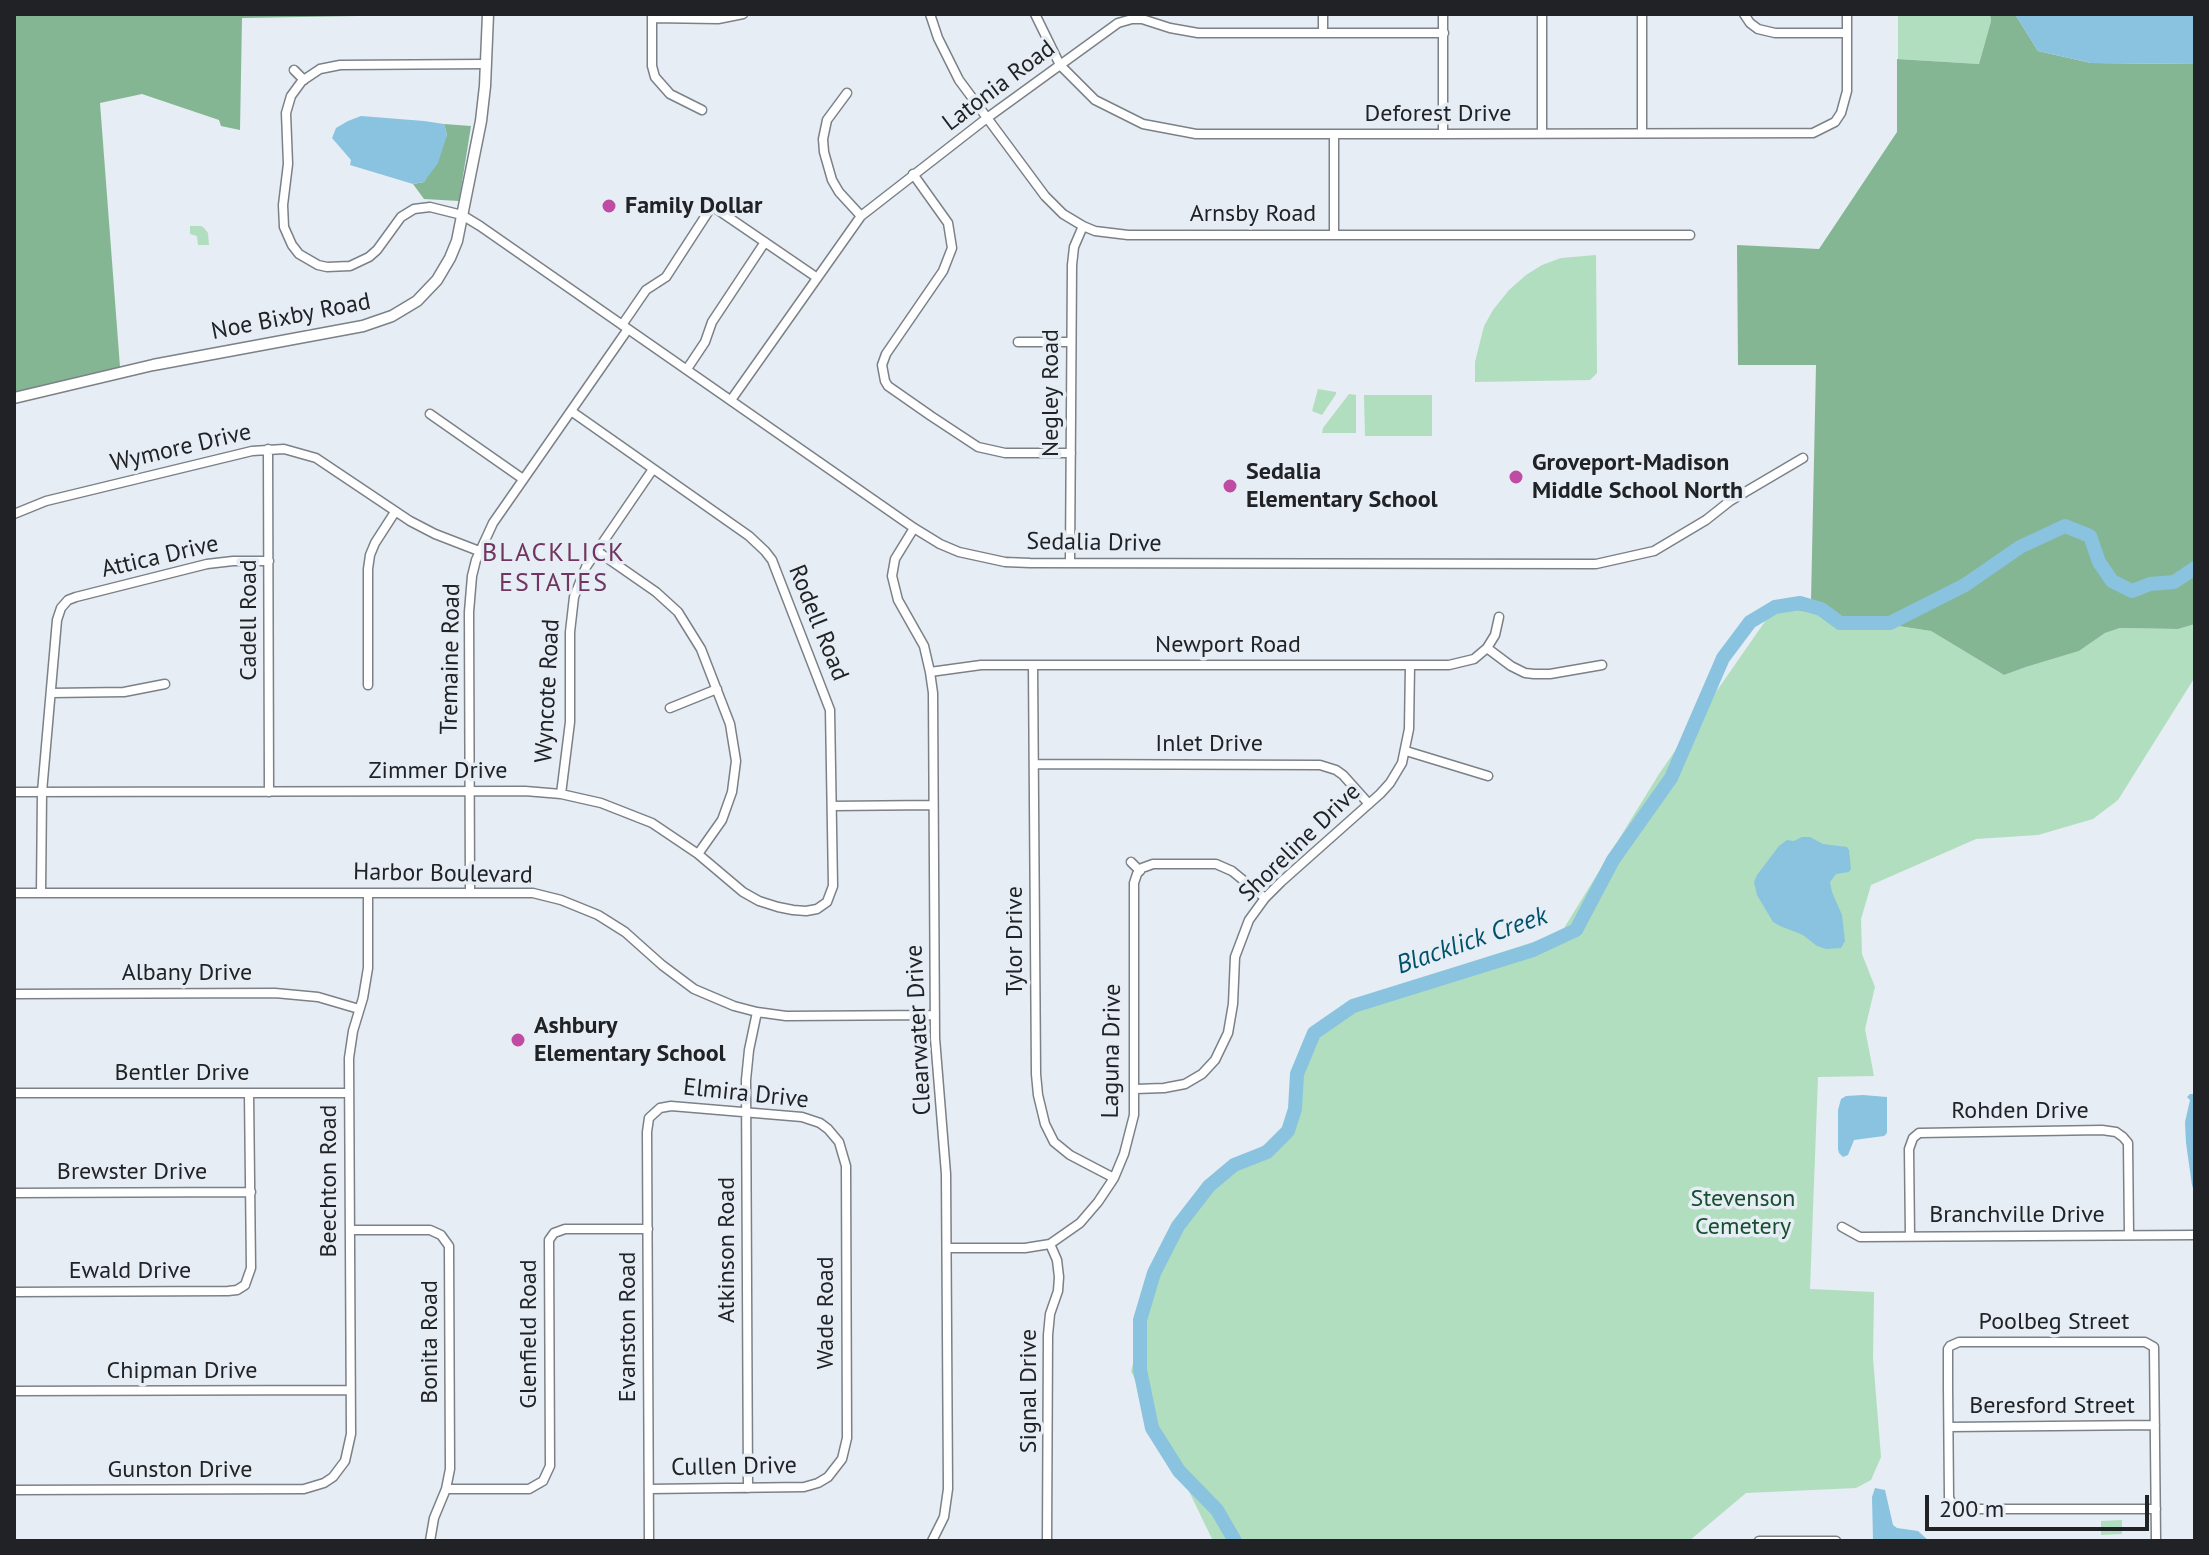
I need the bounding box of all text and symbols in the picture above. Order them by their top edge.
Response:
street label: Latonia Road [937,34,1061,138]
street label: Deforest Drive [1365,100,1511,128]
place label: Family Dollar [625,192,762,220]
marker: Family Dollar [600,197,618,215]
street label: Arnsby Road [1190,200,1316,228]
street label: Noe Bixby Road [209,287,373,347]
street label: Negley Road [1037,329,1065,457]
street label: Wymore Drive [108,418,254,478]
place label: Groveport-Madison Middle School North [1532,449,1743,505]
place label: Sedalia Elementary School [1246,458,1438,514]
marker: Groveport-Madison Middle School North [1507,468,1525,486]
marker: Sedalia Elementary School [1221,477,1239,495]
street label: Sedalia Drive [1026,527,1162,559]
street label: Attica Drive [99,530,221,584]
district label: BLACKLICK ESTATES [482,538,626,600]
street label: Cadell Road [235,559,263,681]
street label: Rodell Road [782,561,854,685]
street label: Tremaine Road [435,583,467,735]
street label: Wyncote Road [530,618,566,764]
street label: Newport Road [1155,631,1301,659]
street label: Inlet Drive [1155,730,1263,758]
street label: Zimmer Drive [368,757,508,785]
street label: Shoreline Drive [1233,778,1367,908]
street label: Harbor Boulevard [353,858,533,890]
street label: Tylor Drive [1001,886,1029,996]
water label: Blacklick Creek [1392,901,1552,981]
street label: Clearwater Drive [900,944,938,1116]
street label: Albany Drive [122,959,252,987]
street label: Laguna Drive [1096,983,1128,1119]
place label: Ashbury Elementary School [534,1012,726,1068]
marker: Ashbury Elementary School [509,1031,527,1049]
street label: Bentler Drive [114,1059,250,1087]
street label: Elmira Drive [682,1073,810,1115]
street label: Rohden Drive [1951,1097,2089,1125]
street label: Beechton Road [315,1105,343,1257]
street label: Brewster Drive [57,1158,207,1186]
street label: Atkinson Road [713,1177,741,1323]
park label: Stevenson Cemetery [1691,1185,1795,1241]
street label: Branchville Drive [1929,1201,2105,1229]
street label: Evanston Road [614,1252,642,1402]
street label: Wade Road [812,1256,840,1370]
street label: Ewald Drive [69,1257,191,1285]
street label: Glenfield Road [515,1259,543,1409]
street label: Bonita Road [416,1280,444,1404]
street label: Poolbeg Street [1979,1308,2129,1336]
street label: Signal Drive [1015,1329,1043,1453]
street label: Chipman Drive [107,1357,257,1385]
street label: Beresford Street [1969,1392,2135,1420]
street label: Cullen Drive [671,1452,797,1482]
street label: Gunston Drive [108,1456,252,1484]
scale bar [1929,1479,2153,1529]
text: 200 m [1939,1493,2004,1524]

